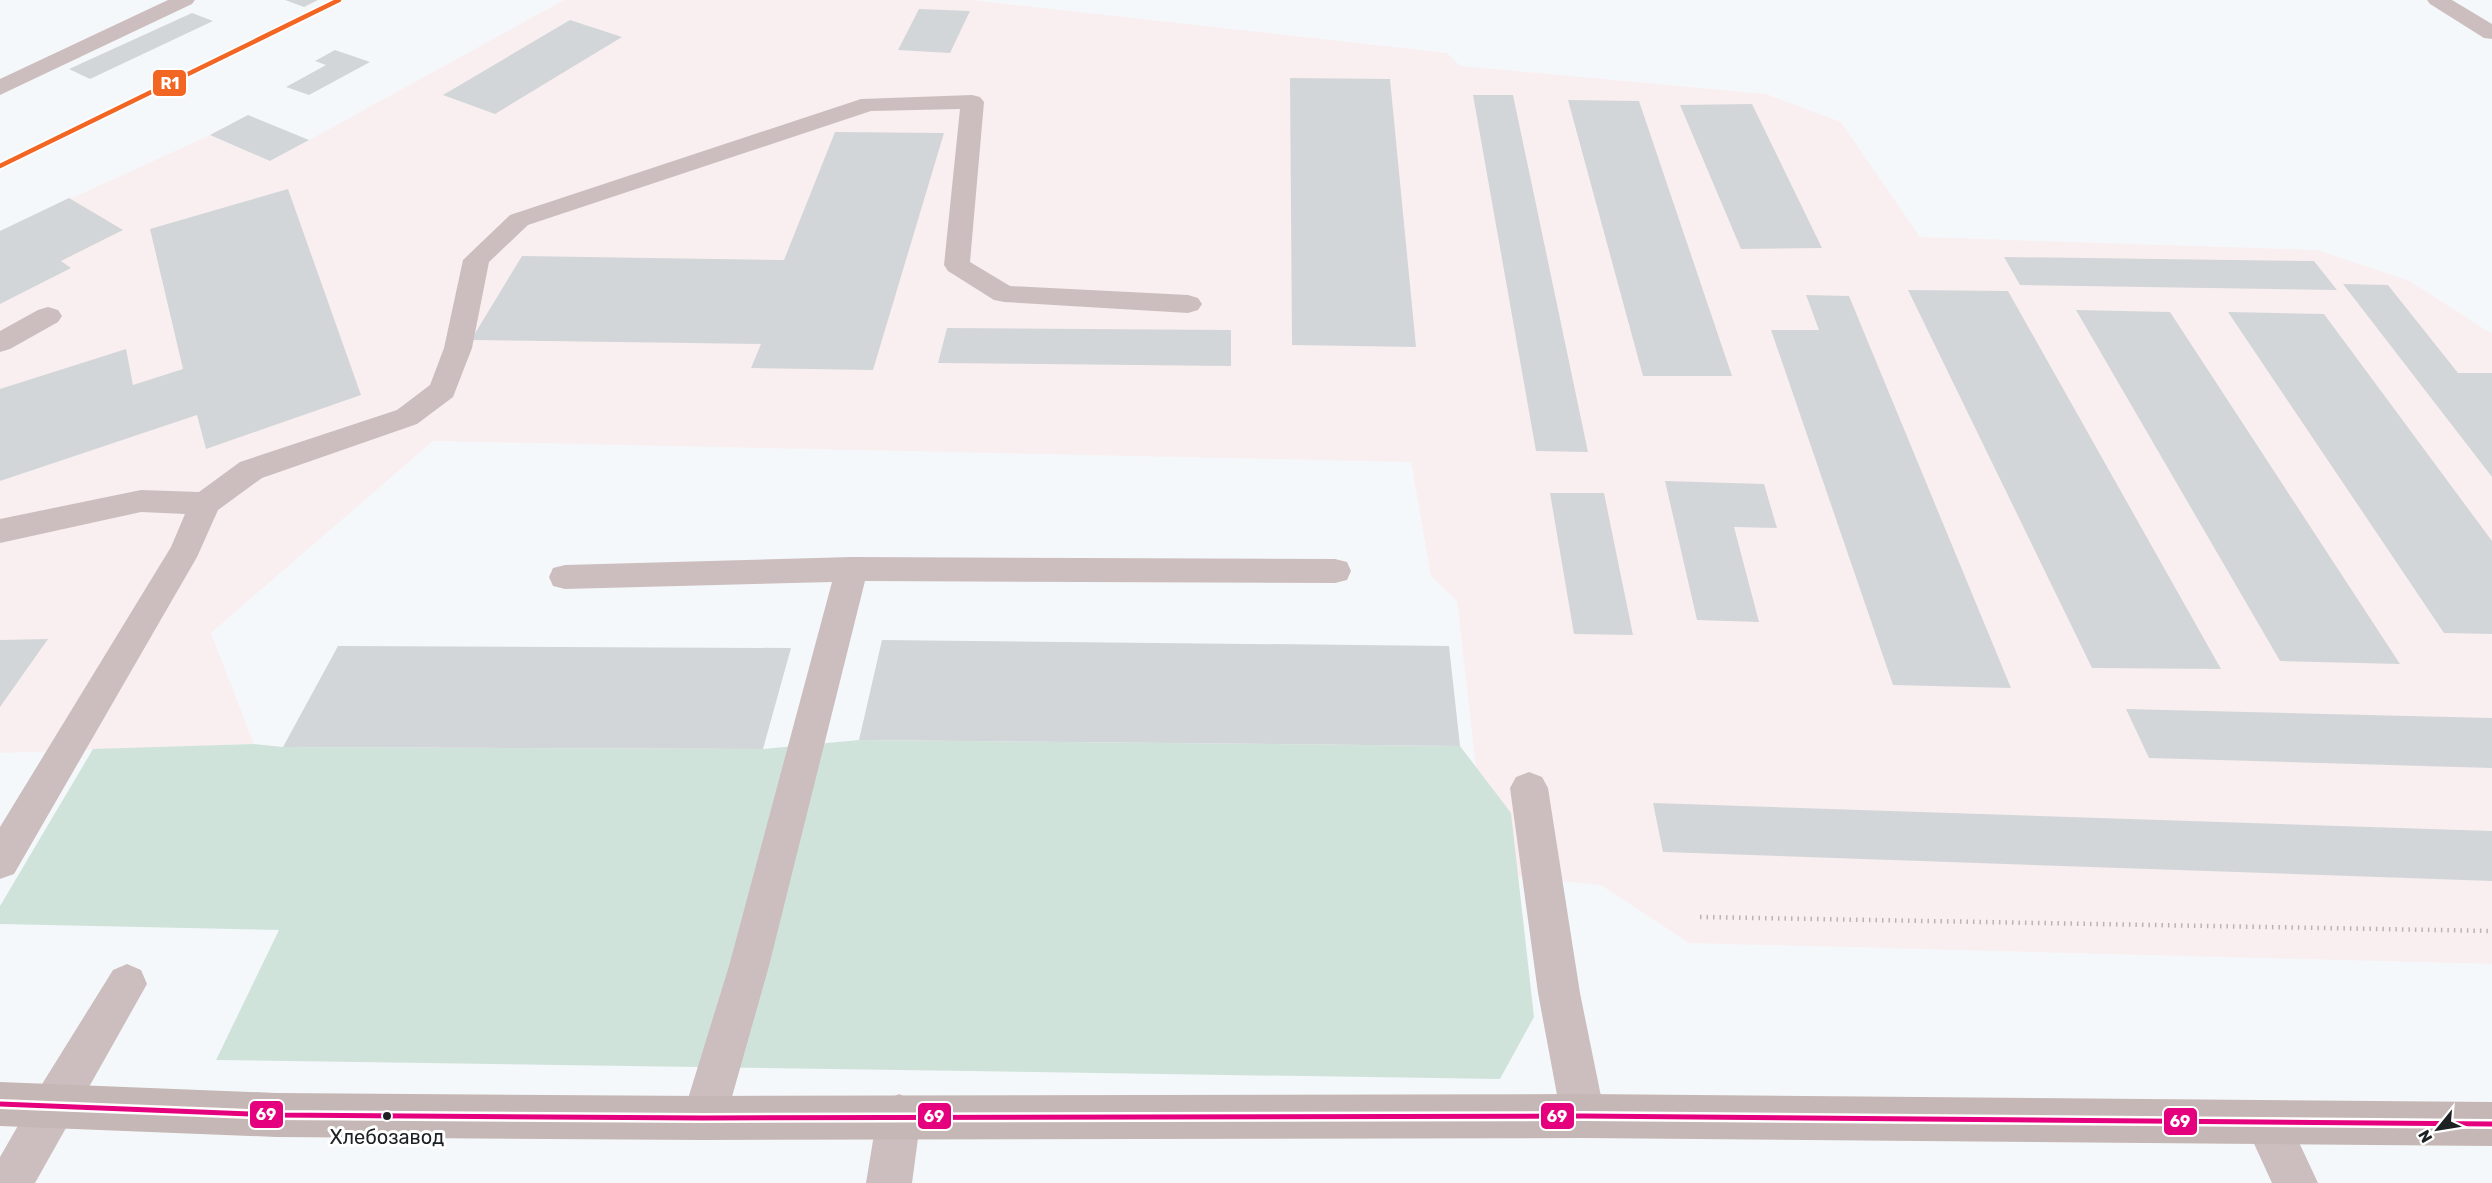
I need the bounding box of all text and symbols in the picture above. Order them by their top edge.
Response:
line badge: R1 [152,69,187,97]
text: R1 [160,74,180,93]
north arrow [2408,1099,2468,1159]
line badge: 69 [249,1100,284,1129]
line badge: 69 [917,1102,952,1130]
line badge: 69 [1540,1102,1575,1130]
text: 69 [256,1105,276,1124]
text: 69 [924,1107,944,1126]
text: 69 [1547,1107,1567,1126]
line badge: 69 [2163,1107,2198,1136]
marker: Хлебозавод [381,1110,393,1122]
text: 69 [2170,1112,2190,1131]
place label: Хлебозавод [330,1125,444,1149]
text: N [2414,1127,2437,1146]

